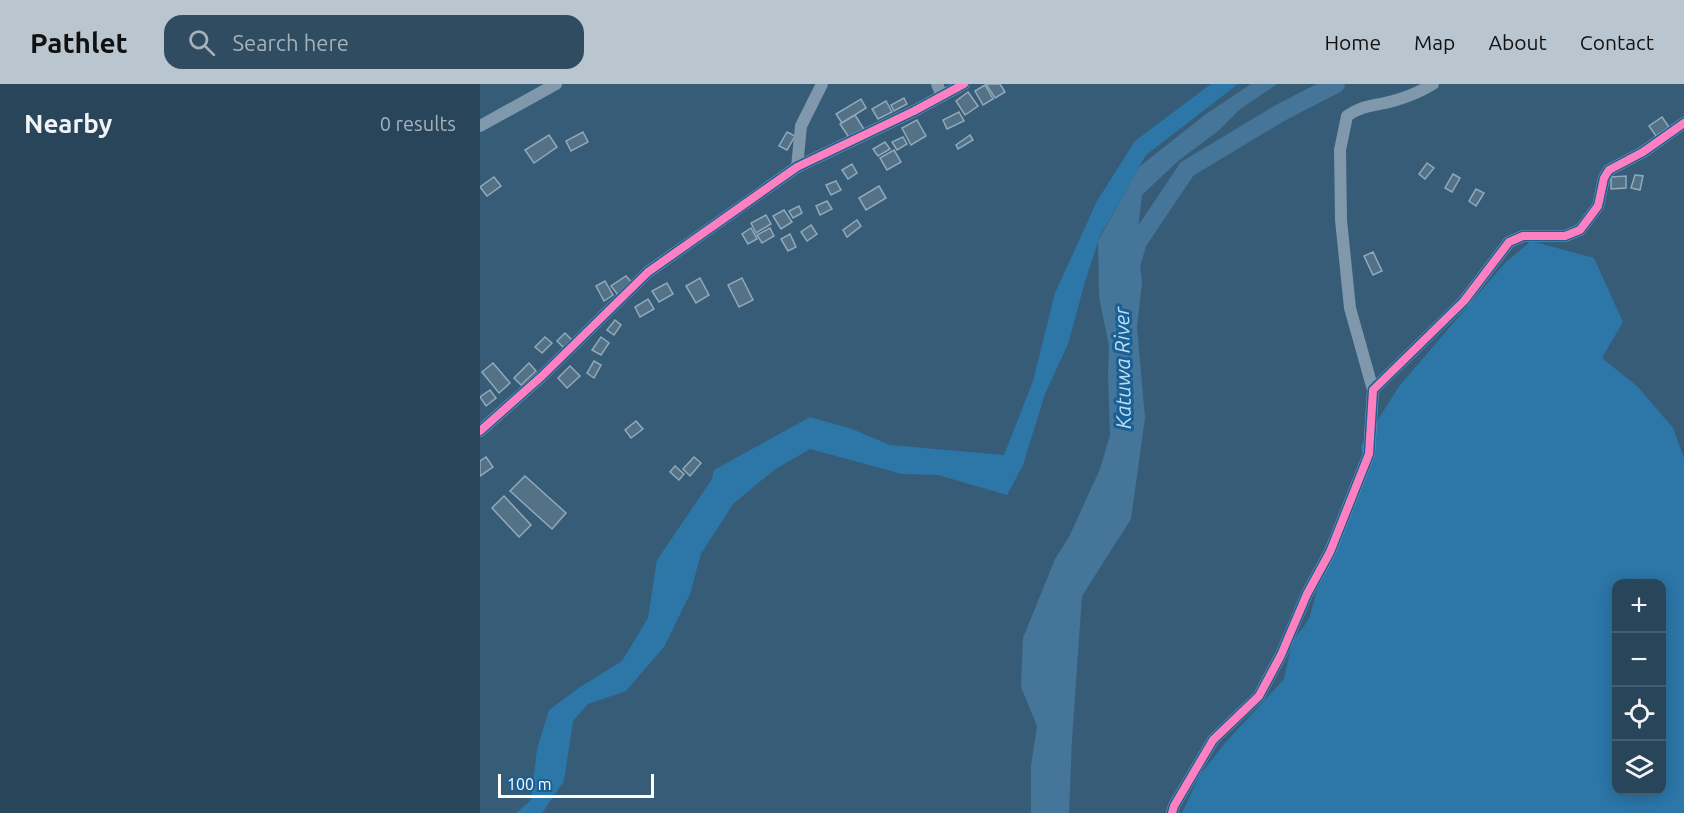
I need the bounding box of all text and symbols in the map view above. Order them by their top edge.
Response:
search box [164,15,584,69]
icon: search [185,26,218,59]
text: Pathlet [30,27,128,58]
text: Search here [233,30,349,55]
text: Home [1324,30,1381,54]
text: Map [1414,30,1455,54]
text: About [1488,30,1547,54]
text: Contact [1580,30,1654,54]
text: Nearby [24,109,112,138]
text: 0 results [380,112,456,135]
water label: Katuwa River [1109,306,1135,429]
map controls [1612,579,1666,795]
button: + [1612,579,1666,633]
button: − [1612,633,1666,687]
button: locate [1612,687,1666,741]
button: layers [1612,741,1666,795]
scale bar [498,771,654,798]
text: 100 m [507,775,552,793]

